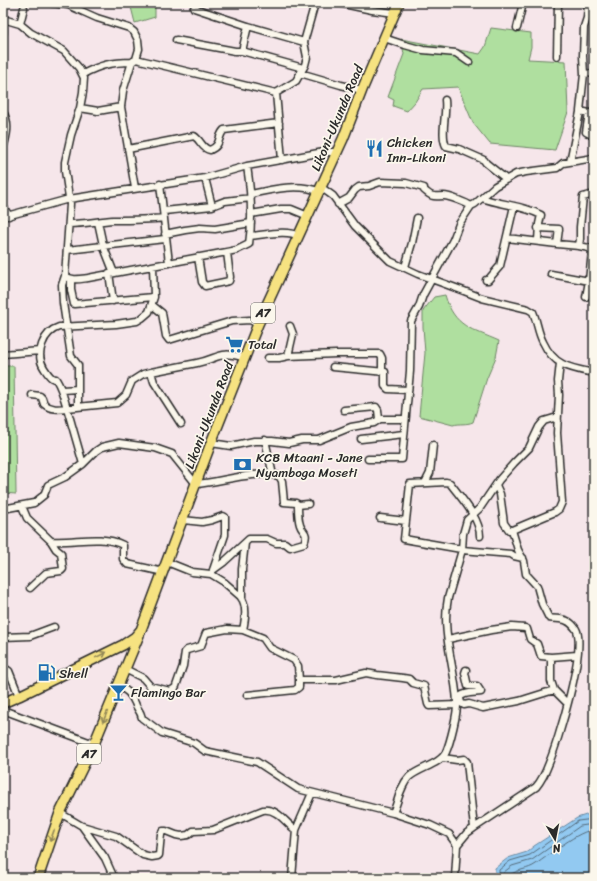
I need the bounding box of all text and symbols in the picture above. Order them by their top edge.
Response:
street label: Likoni-Ukunda Road [304,60,370,175]
place label: Chicken Inn-Likoni [386,131,446,169]
restaurant icon: Chicken Inn-Likoni [364,139,384,159]
road number: A7 [251,303,275,323]
place label: Total [248,333,277,356]
supermarket icon: Total [225,334,245,354]
street label: Likoni-Ukunda Road [178,357,241,472]
place label: KCB Mtaani - Jane Nyamboga Moseti [256,446,363,484]
bank icon: KCB Mtaani - Jane Nyamboga Moseti [233,454,253,474]
one-way arrow [95,651,107,658]
place label: Shell [59,662,88,685]
fuel station icon: Shell [36,663,56,683]
place label: Flamingo Bar [131,681,206,704]
bar icon: Flamingo Bar [108,682,128,702]
one-way arrow [101,711,108,723]
road number: A7 [77,744,101,764]
north arrow [535,819,575,859]
one-way arrow [48,830,55,843]
text: N [551,838,563,858]

